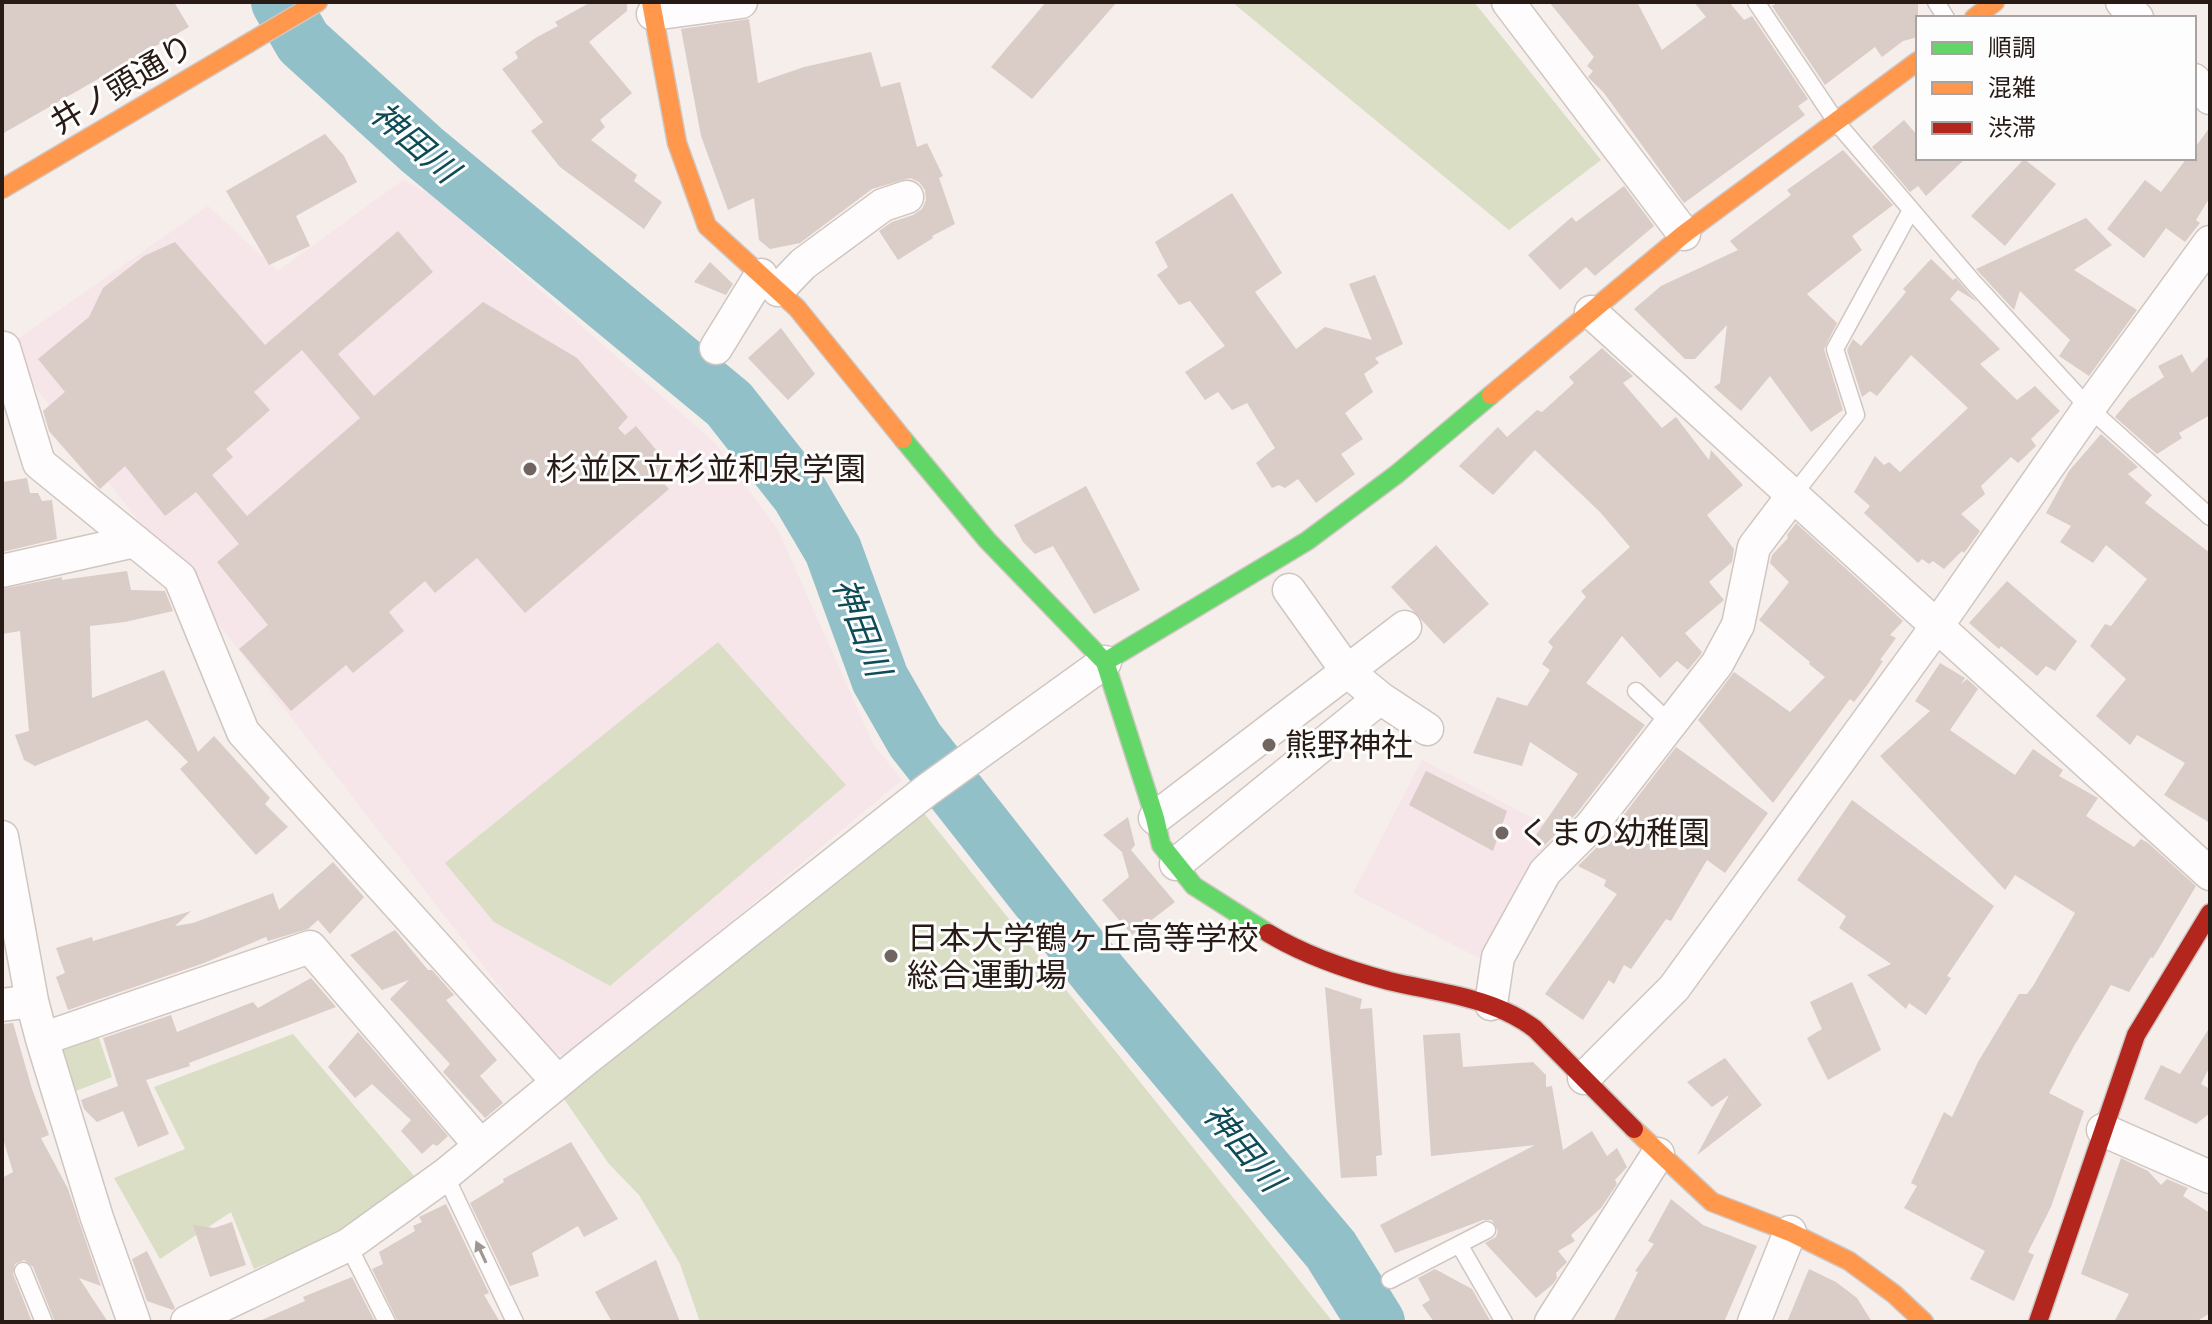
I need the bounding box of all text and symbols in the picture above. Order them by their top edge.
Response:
legend [1916,16,2196,160]
street label: 井ノ頭通り [44,27,200,141]
text: 順調 [1988,33,2036,62]
text: 混雑 [1988,73,2036,102]
water label: 神田川 [363,93,469,193]
text: 渋滞 [1988,113,2036,142]
place label: 杉並区立杉並和泉学園 [546,450,866,488]
marker: 杉並区立杉並和泉学園 [521,460,539,478]
water label: 神田川 [824,572,900,685]
place label: 熊野神社 [1285,726,1413,764]
marker: 熊野神社 [1260,736,1278,754]
place label: くまの幼稚園 [1518,814,1710,852]
marker: くまの幼稚園 [1493,824,1511,842]
place label: 日本大学鶴ヶ丘高等学校 総合運動場 [907,919,1259,994]
marker: 日本大学鶴ヶ丘高等学校 総合運動場 [882,947,900,965]
water label: 神田川 [1195,1095,1294,1202]
one-way arrow [474,1240,488,1263]

